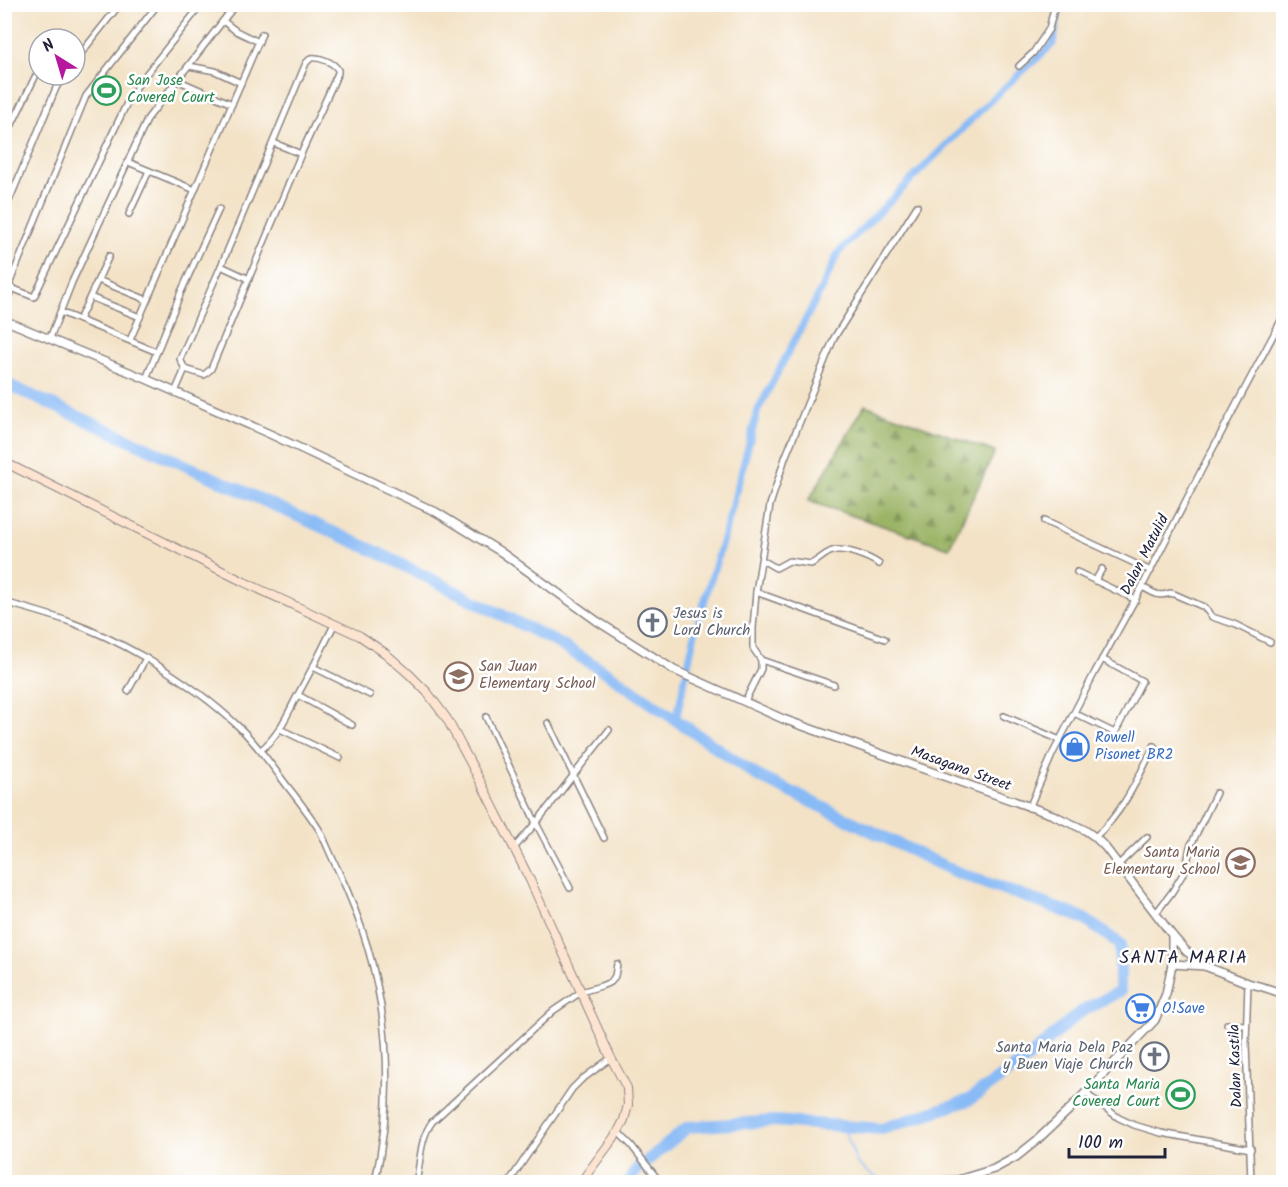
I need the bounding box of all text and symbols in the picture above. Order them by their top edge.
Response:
north arrow [27,27,87,87]
text: N [37,33,60,59]
place label: San Jose Covered Court [127,69,215,110]
sports icon: San Jose Covered Court [90,74,122,106]
street label: Dalan Matulid [1114,510,1176,600]
place label: Jesus is Lord Church [673,602,750,643]
church icon: Jesus is Lord Church [636,607,668,639]
place label: San Juan Elementary School [479,655,596,696]
school or university icon: San Juan Elementary School [442,660,474,692]
place label: Rowell Pisonet BR2 [1095,726,1174,767]
shop icon: Rowell Pisonet BR2 [1058,731,1090,763]
street label: Masagana Street [907,740,1015,798]
place label: Santa Maria Elementary School [1103,841,1220,882]
school or university icon: Santa Maria Elementary School [1225,846,1257,878]
district label: SANTA MARIA [1119,944,1249,973]
supermarket icon: O!Save [1125,993,1157,1025]
place label: O!Save [1162,997,1205,1021]
street label: Dalan Kastila [1223,1024,1249,1108]
place label: Santa Maria Dela Paz y Buen Viaje Church [996,1036,1133,1077]
church icon: Santa Maria Dela Paz y Buen Viaje Church [1138,1041,1170,1073]
place label: Santa Maria Covered Court [1072,1073,1160,1114]
sports icon: Santa Maria Covered Court [1165,1078,1197,1110]
scale bar [1069,1121,1165,1159]
text: 100 m [1078,1129,1123,1158]

